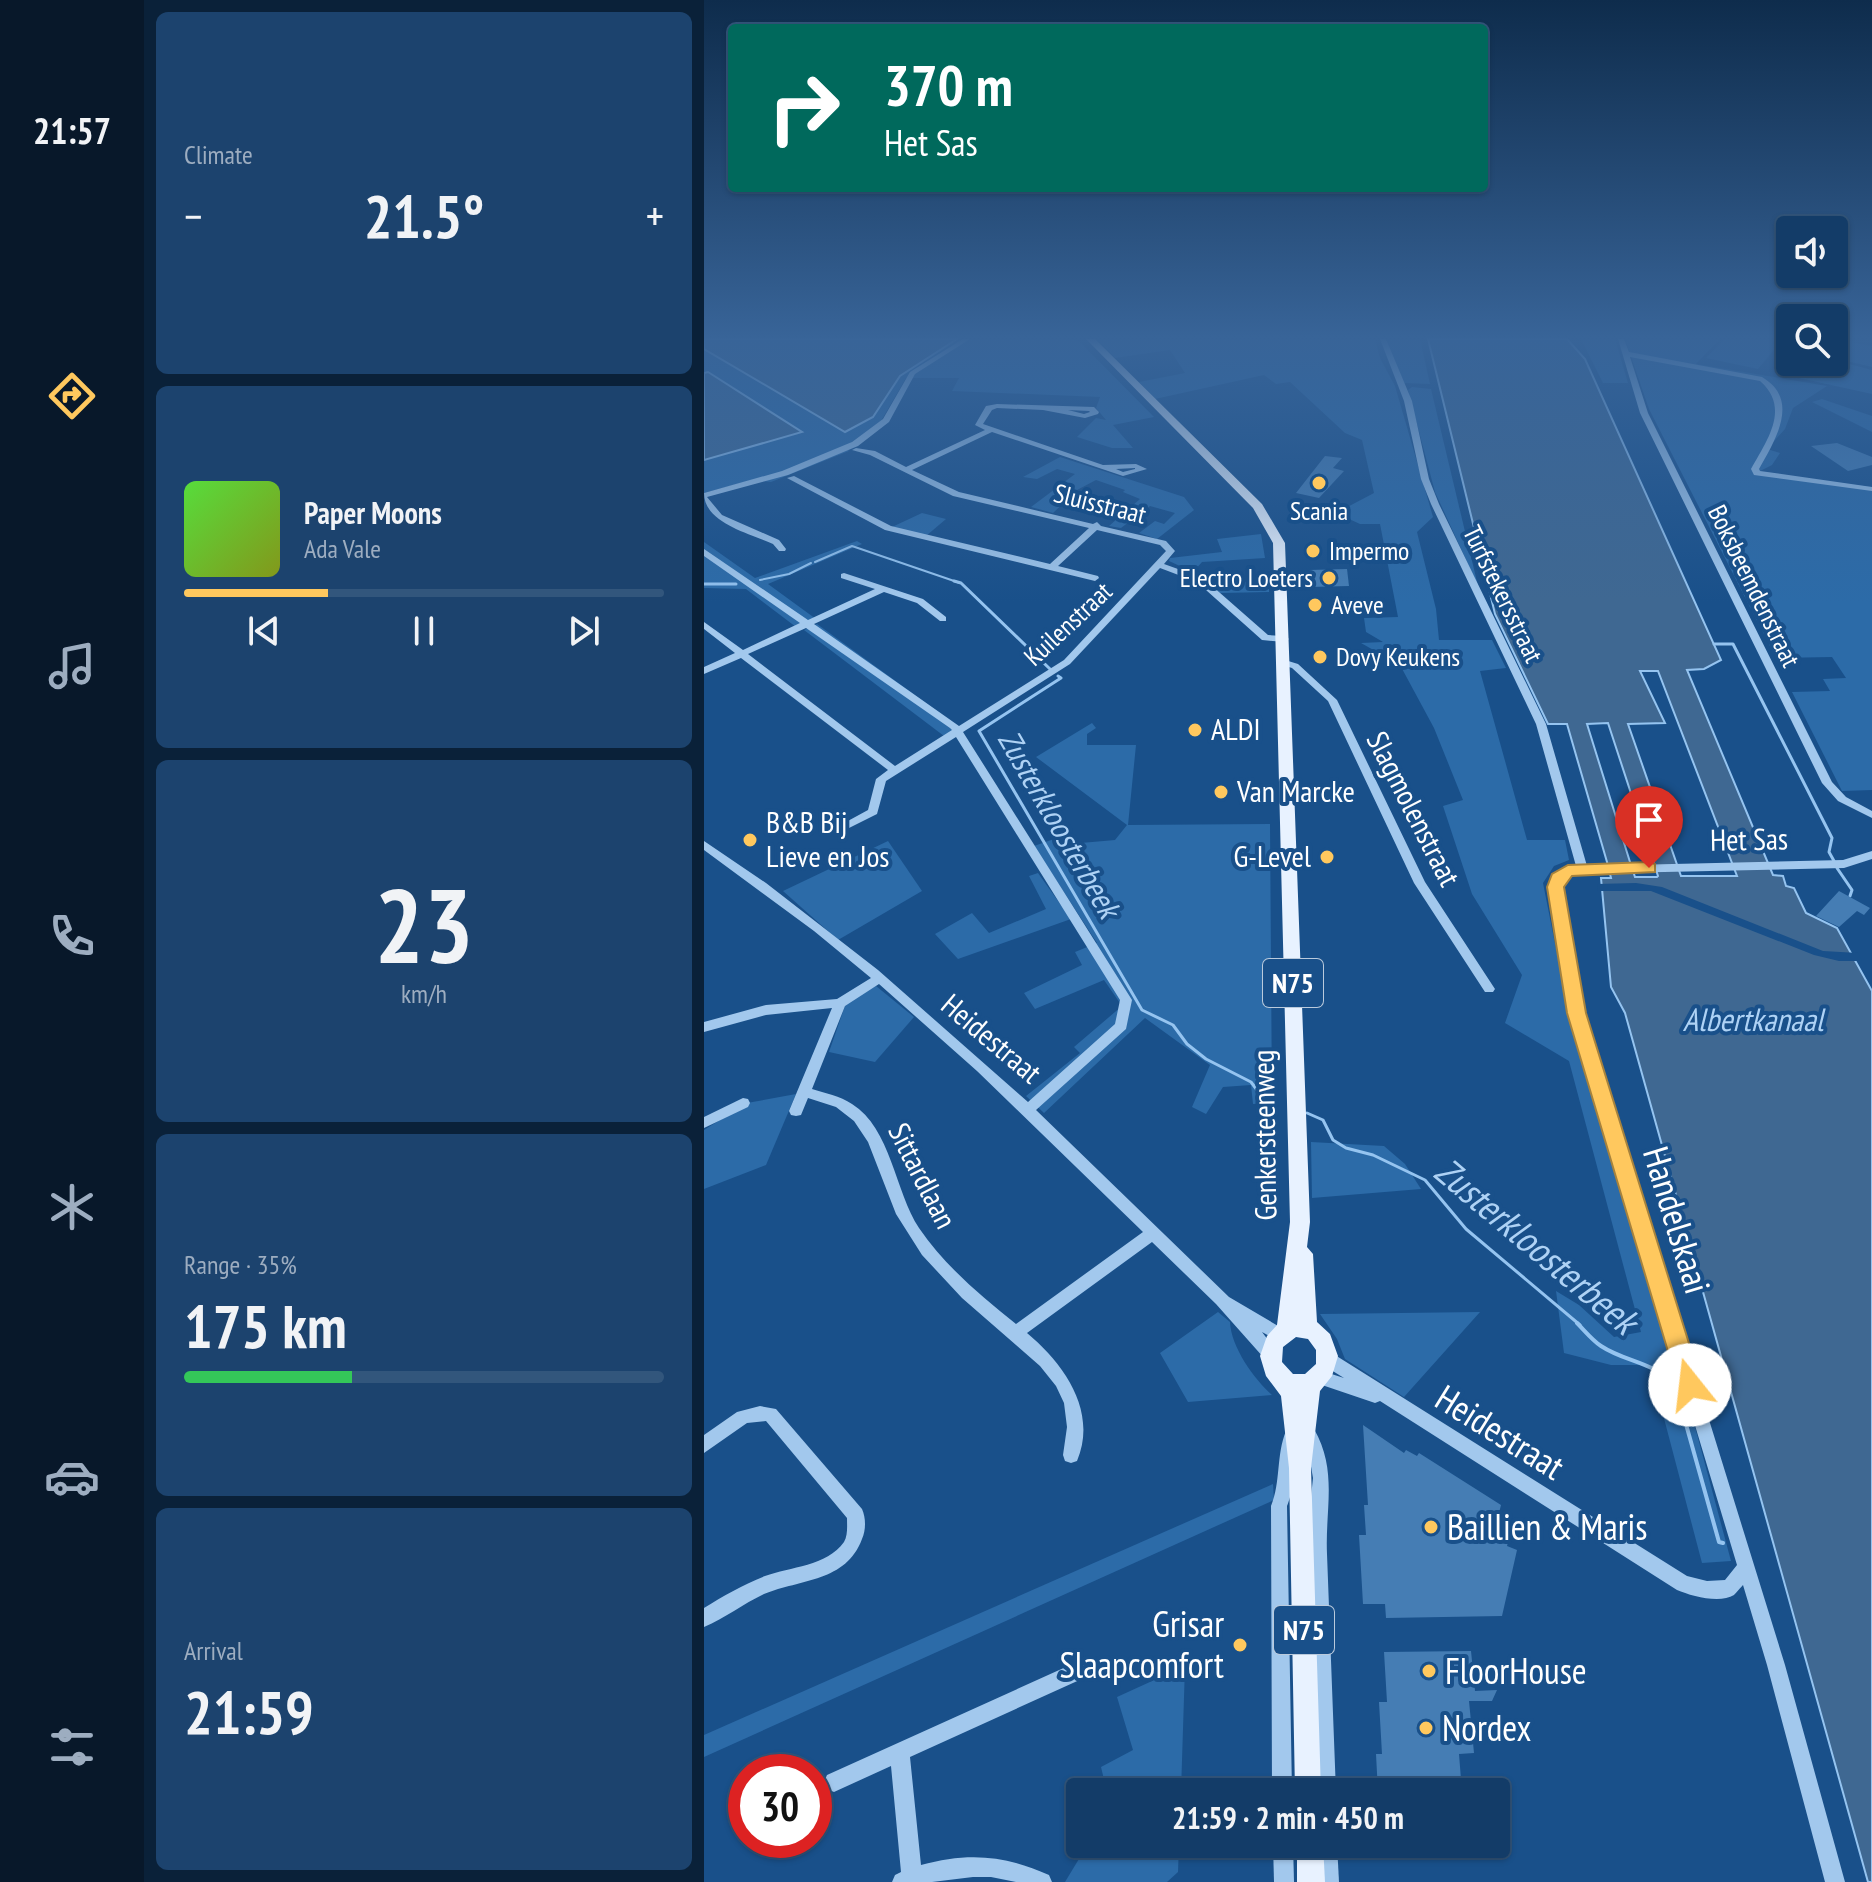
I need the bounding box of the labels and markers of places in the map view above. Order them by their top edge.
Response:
marker: Scania [1310,474,1328,492]
place label: Scania [1290,494,1348,527]
place label: Impermo [1329,534,1409,567]
marker: Impermo [1304,542,1322,560]
place label: Electro Loeters [1180,561,1313,594]
marker: Electro Loeters [1320,569,1338,587]
place label: Aveve [1331,588,1384,621]
marker: Aveve [1306,596,1324,614]
place label: Dovy Keukens [1336,640,1460,673]
marker: Dovy Keukens [1311,648,1329,666]
place label: ALDI [1211,709,1260,748]
marker: ALDI [1186,721,1204,739]
place label: Van Marcke [1236,771,1355,810]
marker: Van Marcke [1212,783,1230,801]
pin [1615,786,1683,868]
place label: B&B Bij Lieve en Jos [766,802,889,875]
marker: B&B Bij Lieve en Jos [741,831,759,849]
place label: G-Level [1233,836,1311,875]
marker: G-Level [1318,848,1336,866]
place label: Baillien & Maris [1447,1503,1647,1550]
marker: Baillien & Maris [1422,1518,1440,1536]
place label: Grisar Slaapcomfort [1059,1600,1224,1688]
marker: Grisar Slaapcomfort [1231,1636,1249,1654]
place label: FloorHouse [1445,1647,1587,1694]
marker: FloorHouse [1420,1662,1438,1680]
place label: Nordex [1442,1704,1532,1751]
marker: Nordex [1417,1719,1435,1737]

